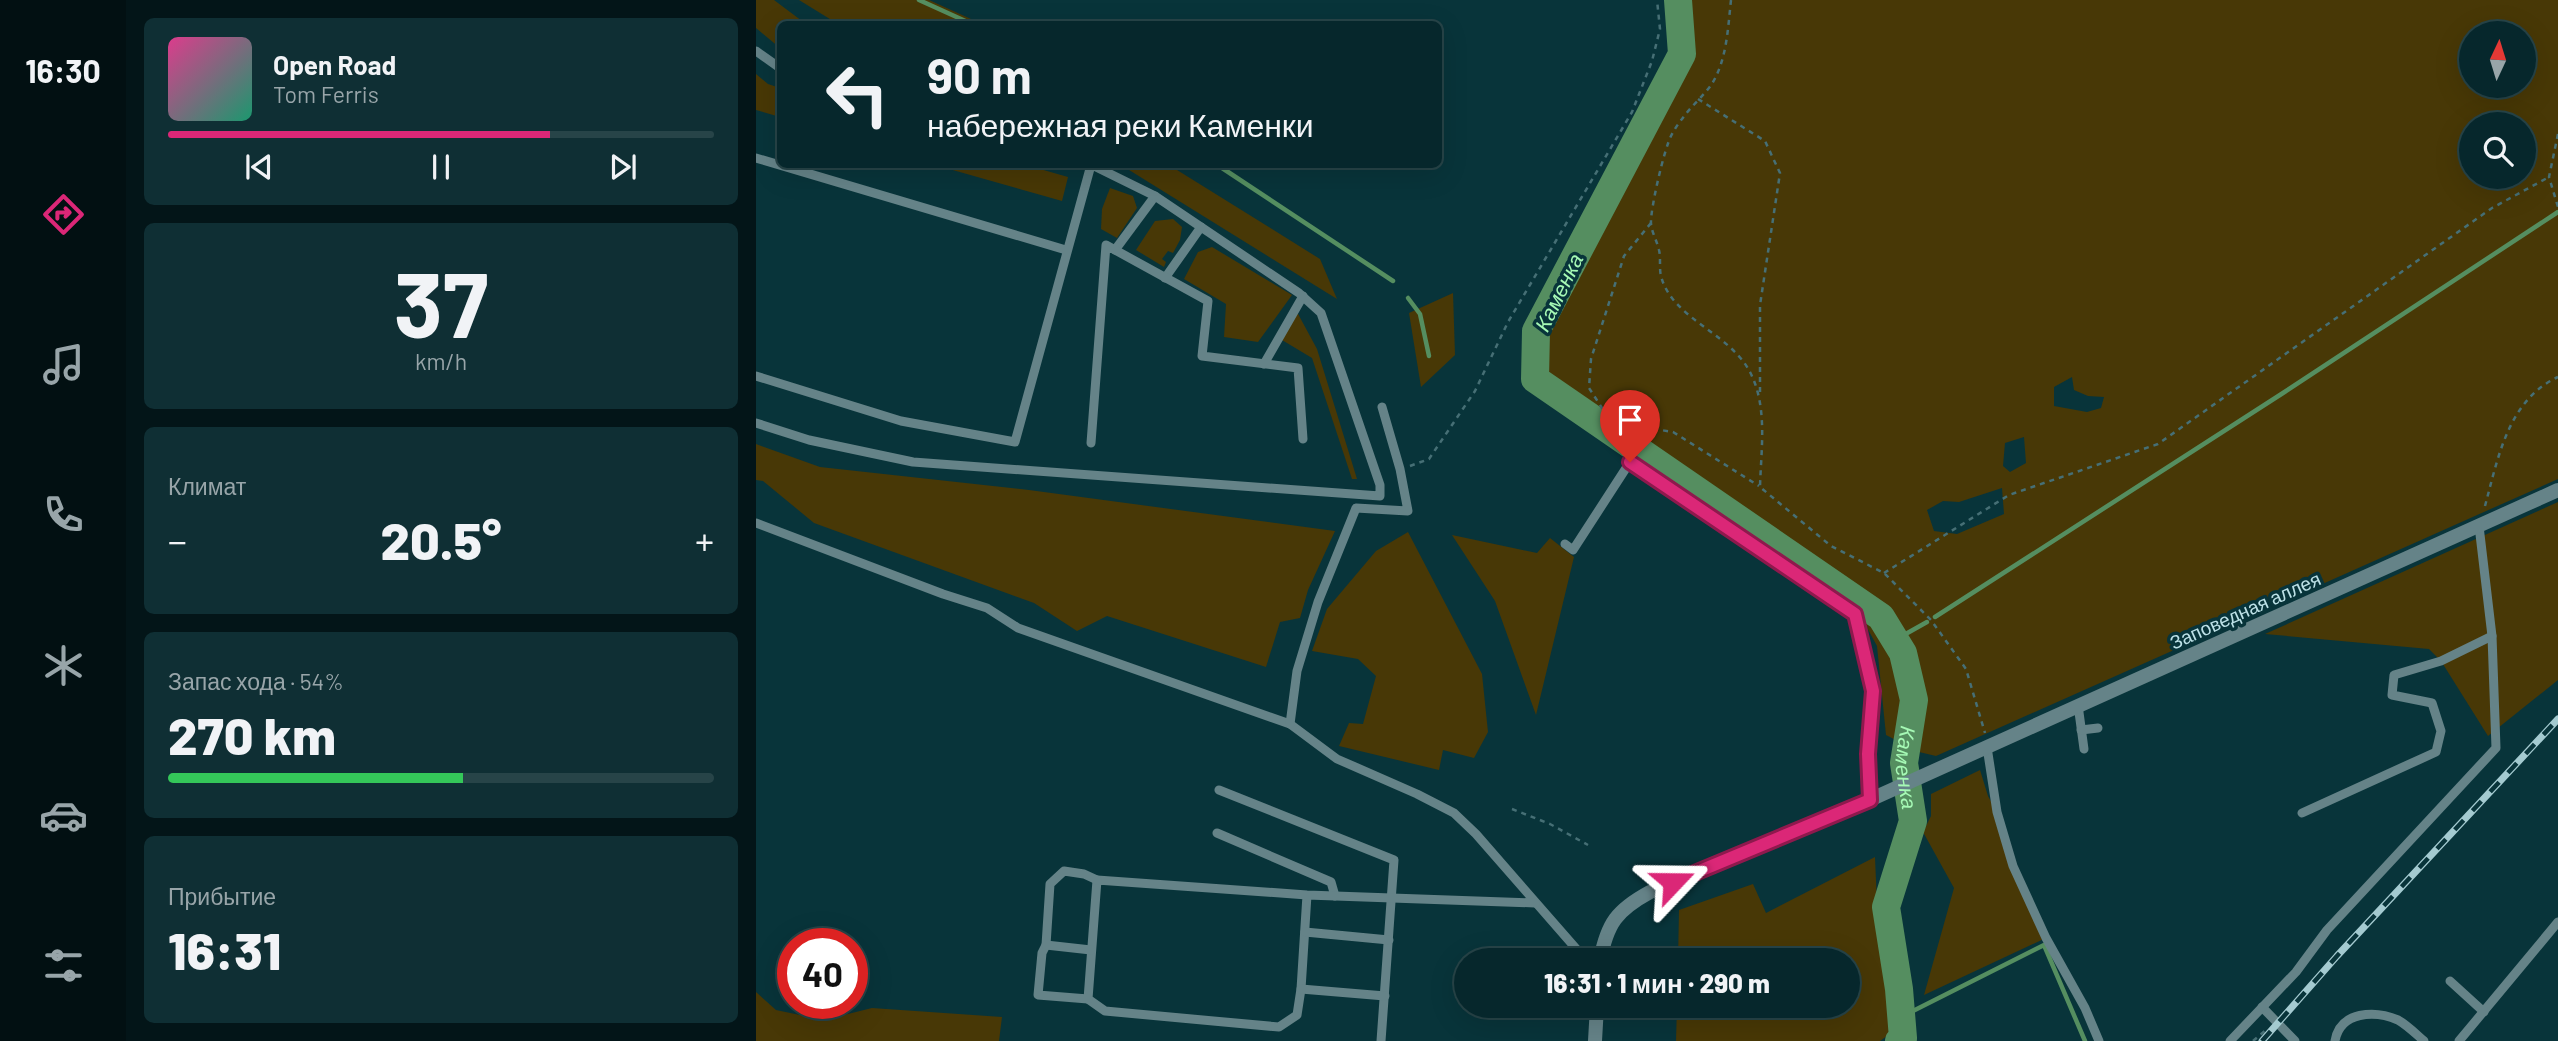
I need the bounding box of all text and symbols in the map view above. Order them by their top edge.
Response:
north arrow [2459,21,2536,98]
map controls [2459,21,2536,189]
text: 90 m [927,45,1032,104]
text: Open Road [273,49,396,80]
icon: left [812,49,903,140]
text: 16:30 [25,51,101,89]
text: Tom Ferris [273,80,379,108]
text: набережная реки Каменки [927,105,1314,143]
button: search [2459,112,2536,189]
icon: previous [240,148,278,186]
icon: pause [422,148,460,186]
icon: next [604,148,642,186]
icon: directions [39,190,88,239]
text: 37 [394,247,488,356]
water label: Каменка [1529,249,1587,335]
icon: music [39,340,88,389]
text: km/h [415,347,467,375]
pin [1600,390,1660,462]
icon: arrive [1611,401,1649,439]
text: Климат [168,472,246,500]
icon: phone [39,490,88,539]
text: 20.5° [380,508,502,570]
text: − [168,517,187,563]
text: + [695,517,714,563]
street label: Заповедная аллея [2166,566,2324,654]
icon: climate [39,641,88,690]
text: Запас хода · 54% [168,667,344,695]
text: 270 km [168,703,336,765]
water label: Каменка [1891,724,1923,811]
icon: car [39,791,88,840]
position arrow [1636,845,1710,919]
text: Прибытие [168,882,276,910]
text: 16:31 [168,918,281,980]
speed limit sign: 40 [777,928,868,1019]
icon: filters [39,941,88,990]
text: 16:31 · 1 мин · 290 m [1544,967,1770,998]

